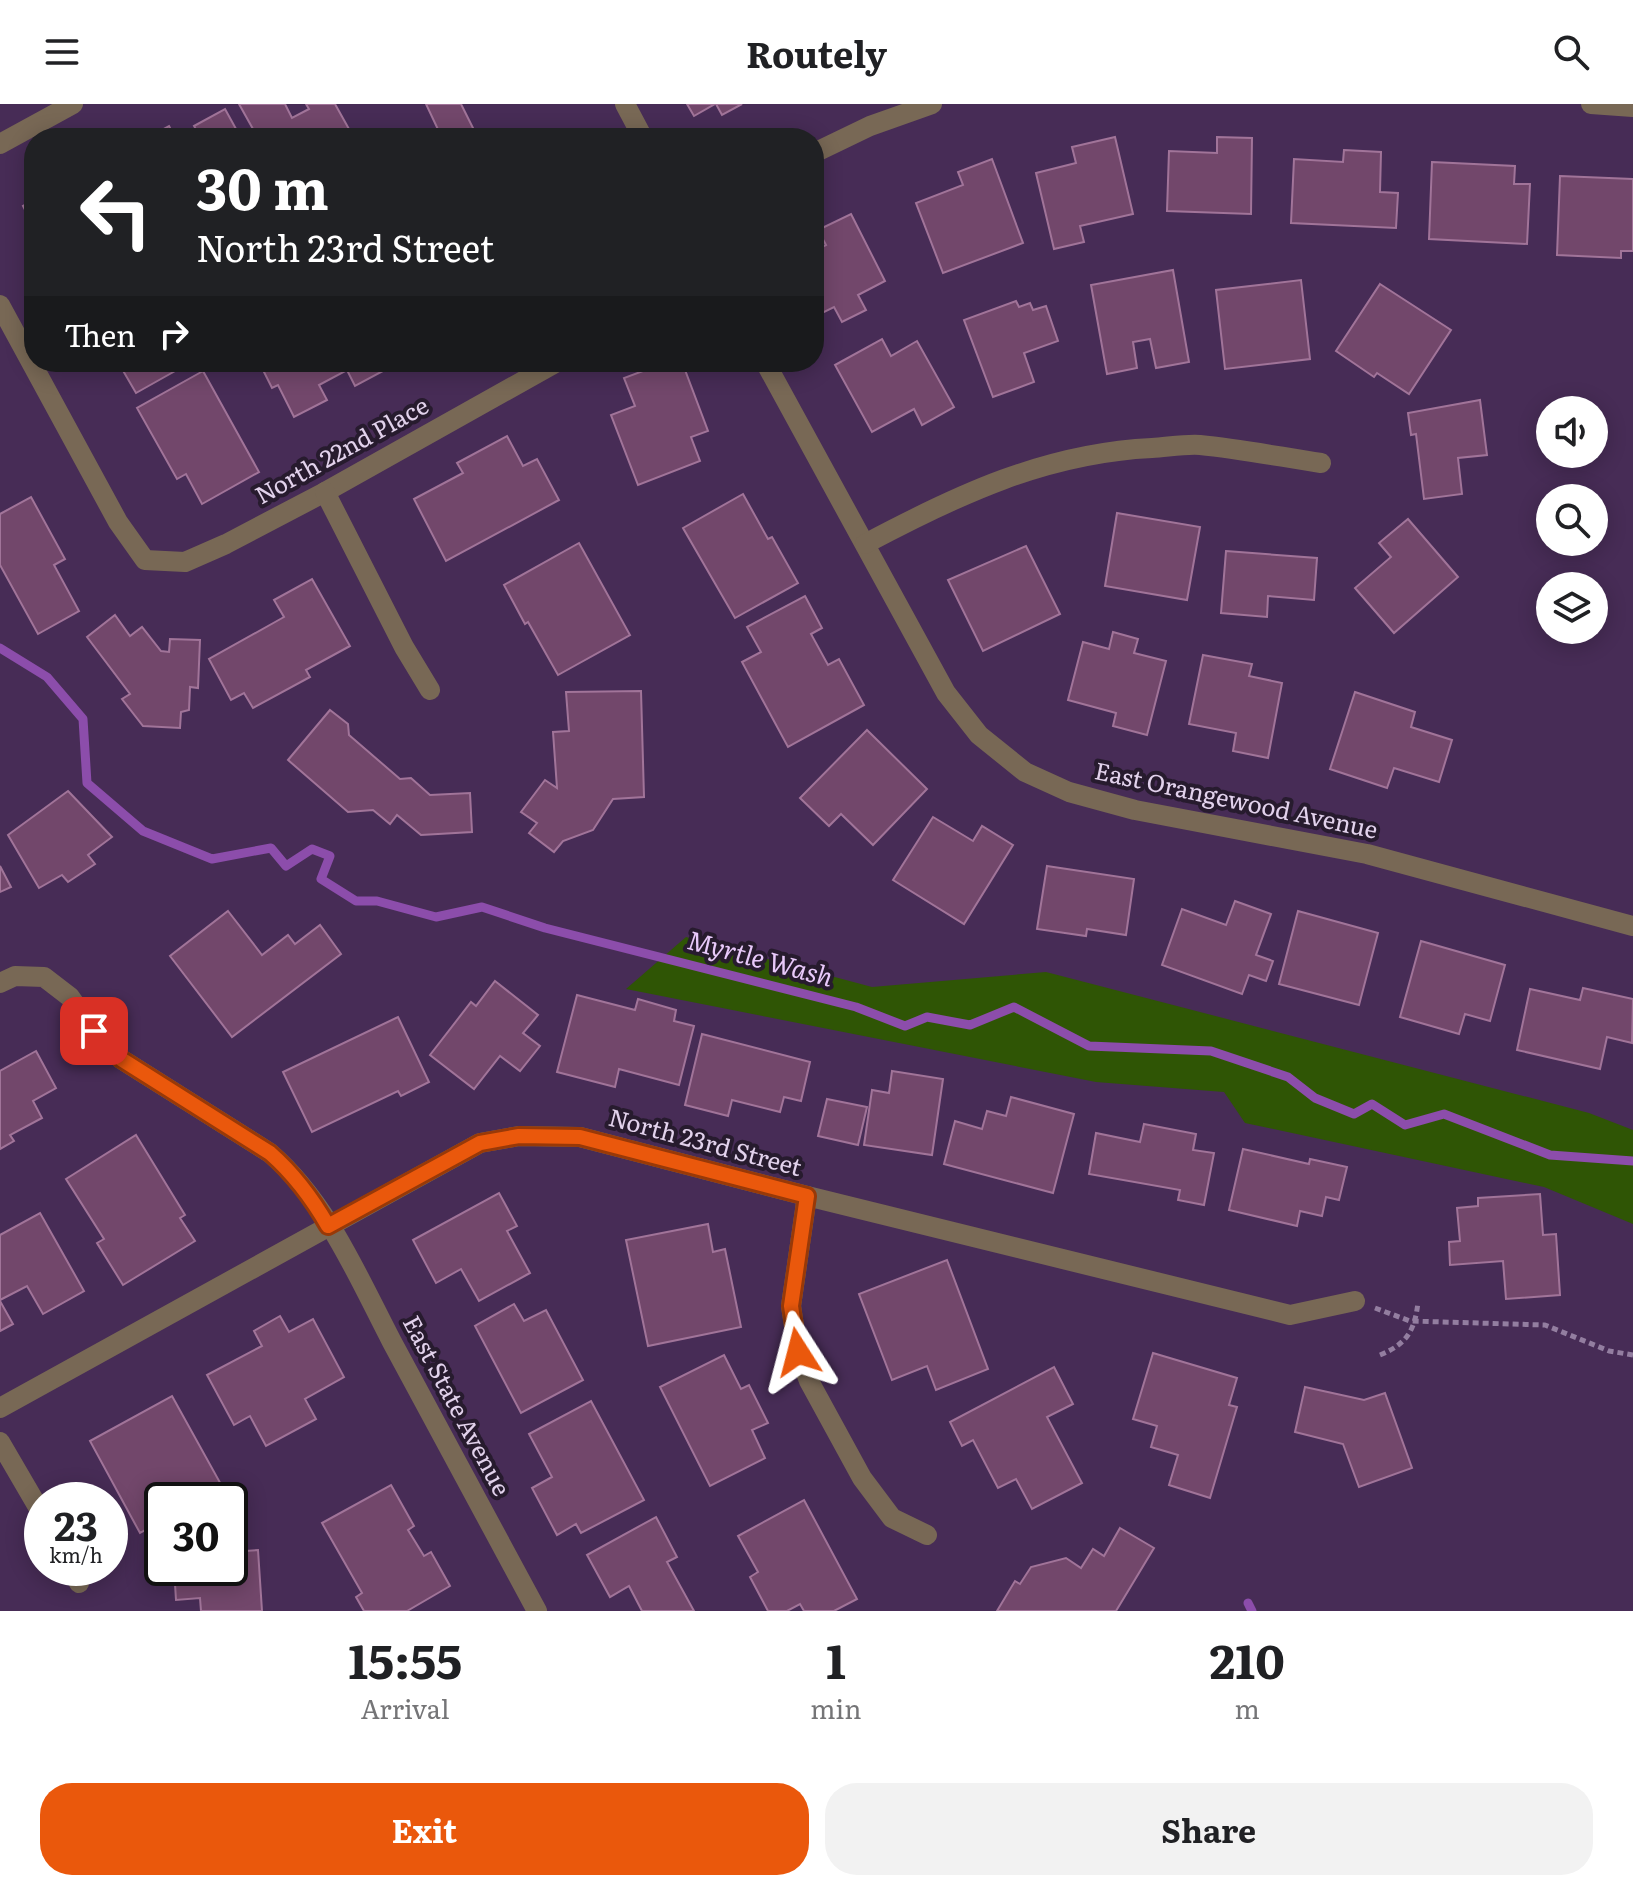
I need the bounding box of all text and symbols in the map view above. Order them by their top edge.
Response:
text: Routely [746,26,887,79]
icon: menu [40,30,84,74]
icon: search [1549,30,1593,74]
text: 30 m [196,144,329,227]
icon: left [64,160,168,264]
text: North 23rd Street [196,220,494,273]
text: Then [64,312,136,356]
icon: right [152,312,196,356]
street label: North 22nd Place [248,387,434,511]
map controls [1536,396,1608,644]
button: sound [1536,396,1608,468]
button: search [1536,484,1608,556]
button: layers [1536,572,1608,644]
street label: East Orangewood Avenue [1092,751,1381,846]
water label: Myrtle Wash [684,918,838,995]
pin [60,997,128,1065]
icon: arrive [72,1009,116,1053]
street label: North 23rd Street [605,1098,806,1183]
street label: East State Avenue [396,1308,521,1501]
position arrow [756,1310,840,1394]
speed limit sign: 30 [144,1482,248,1586]
text: 23 [54,1494,98,1553]
text: km/h [49,1539,103,1569]
text: 15:55 [348,1623,462,1694]
text: 1 [826,1623,846,1694]
text: 210 [1210,1623,1285,1694]
text: Arrival [361,1688,450,1727]
text: min [810,1688,861,1727]
text: m [1235,1688,1260,1727]
button: Exit [40,1783,809,1875]
button: Share [825,1783,1593,1875]

